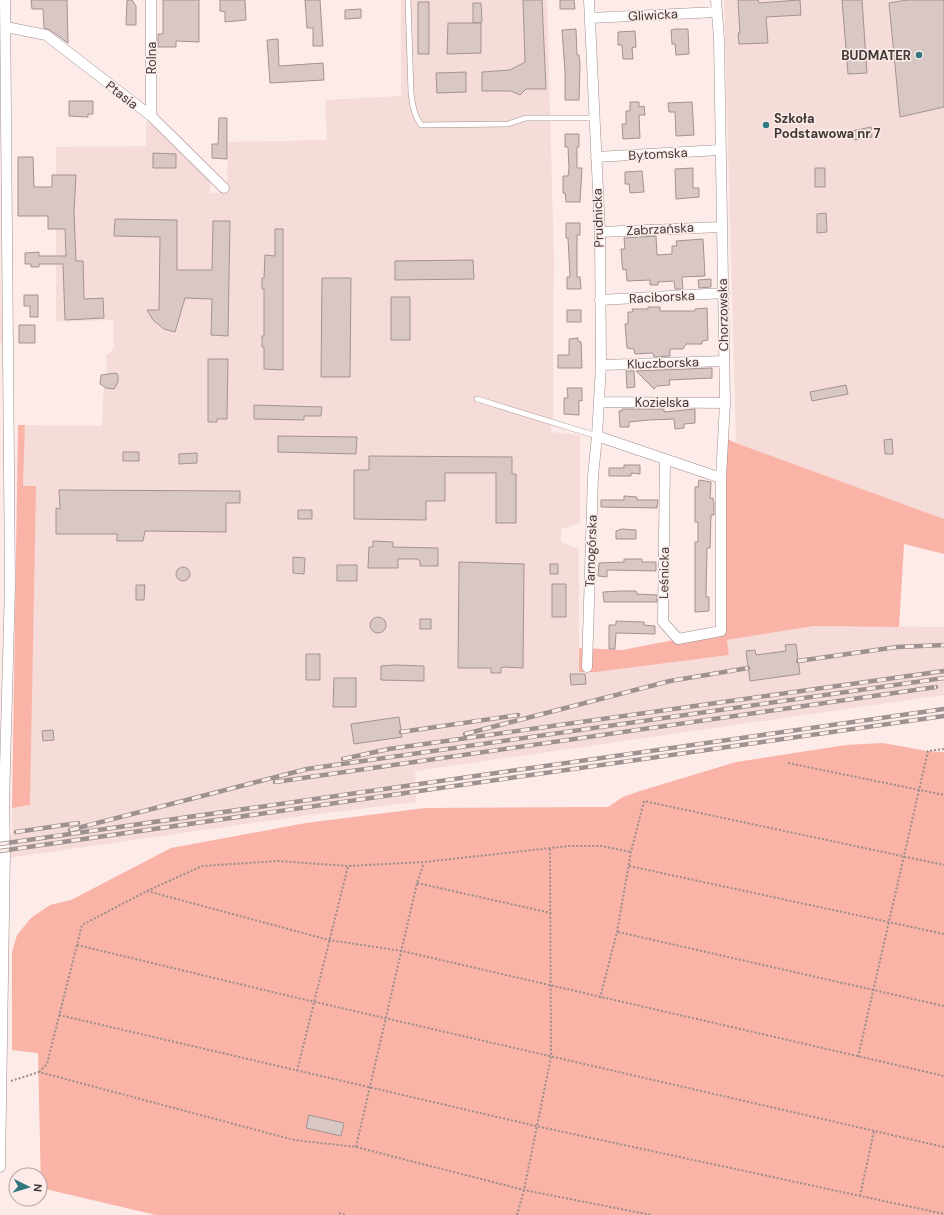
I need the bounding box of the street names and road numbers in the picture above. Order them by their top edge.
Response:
street label: Gliwicka [628,5,678,25]
street label: Rolna [143,42,160,74]
street label: Ptasia [102,77,142,113]
street label: Bytomska [628,144,688,164]
street label: Prudnicka [588,188,608,248]
street label: Zabrzańska [626,219,694,239]
street label: Chorzowska [714,278,732,352]
street label: Raciborska [629,287,695,307]
street label: Kluczborska [627,353,699,373]
street label: Kozielska [635,394,689,411]
street label: Tarnogórska [581,514,601,588]
street label: Leśnicka [655,547,673,599]

